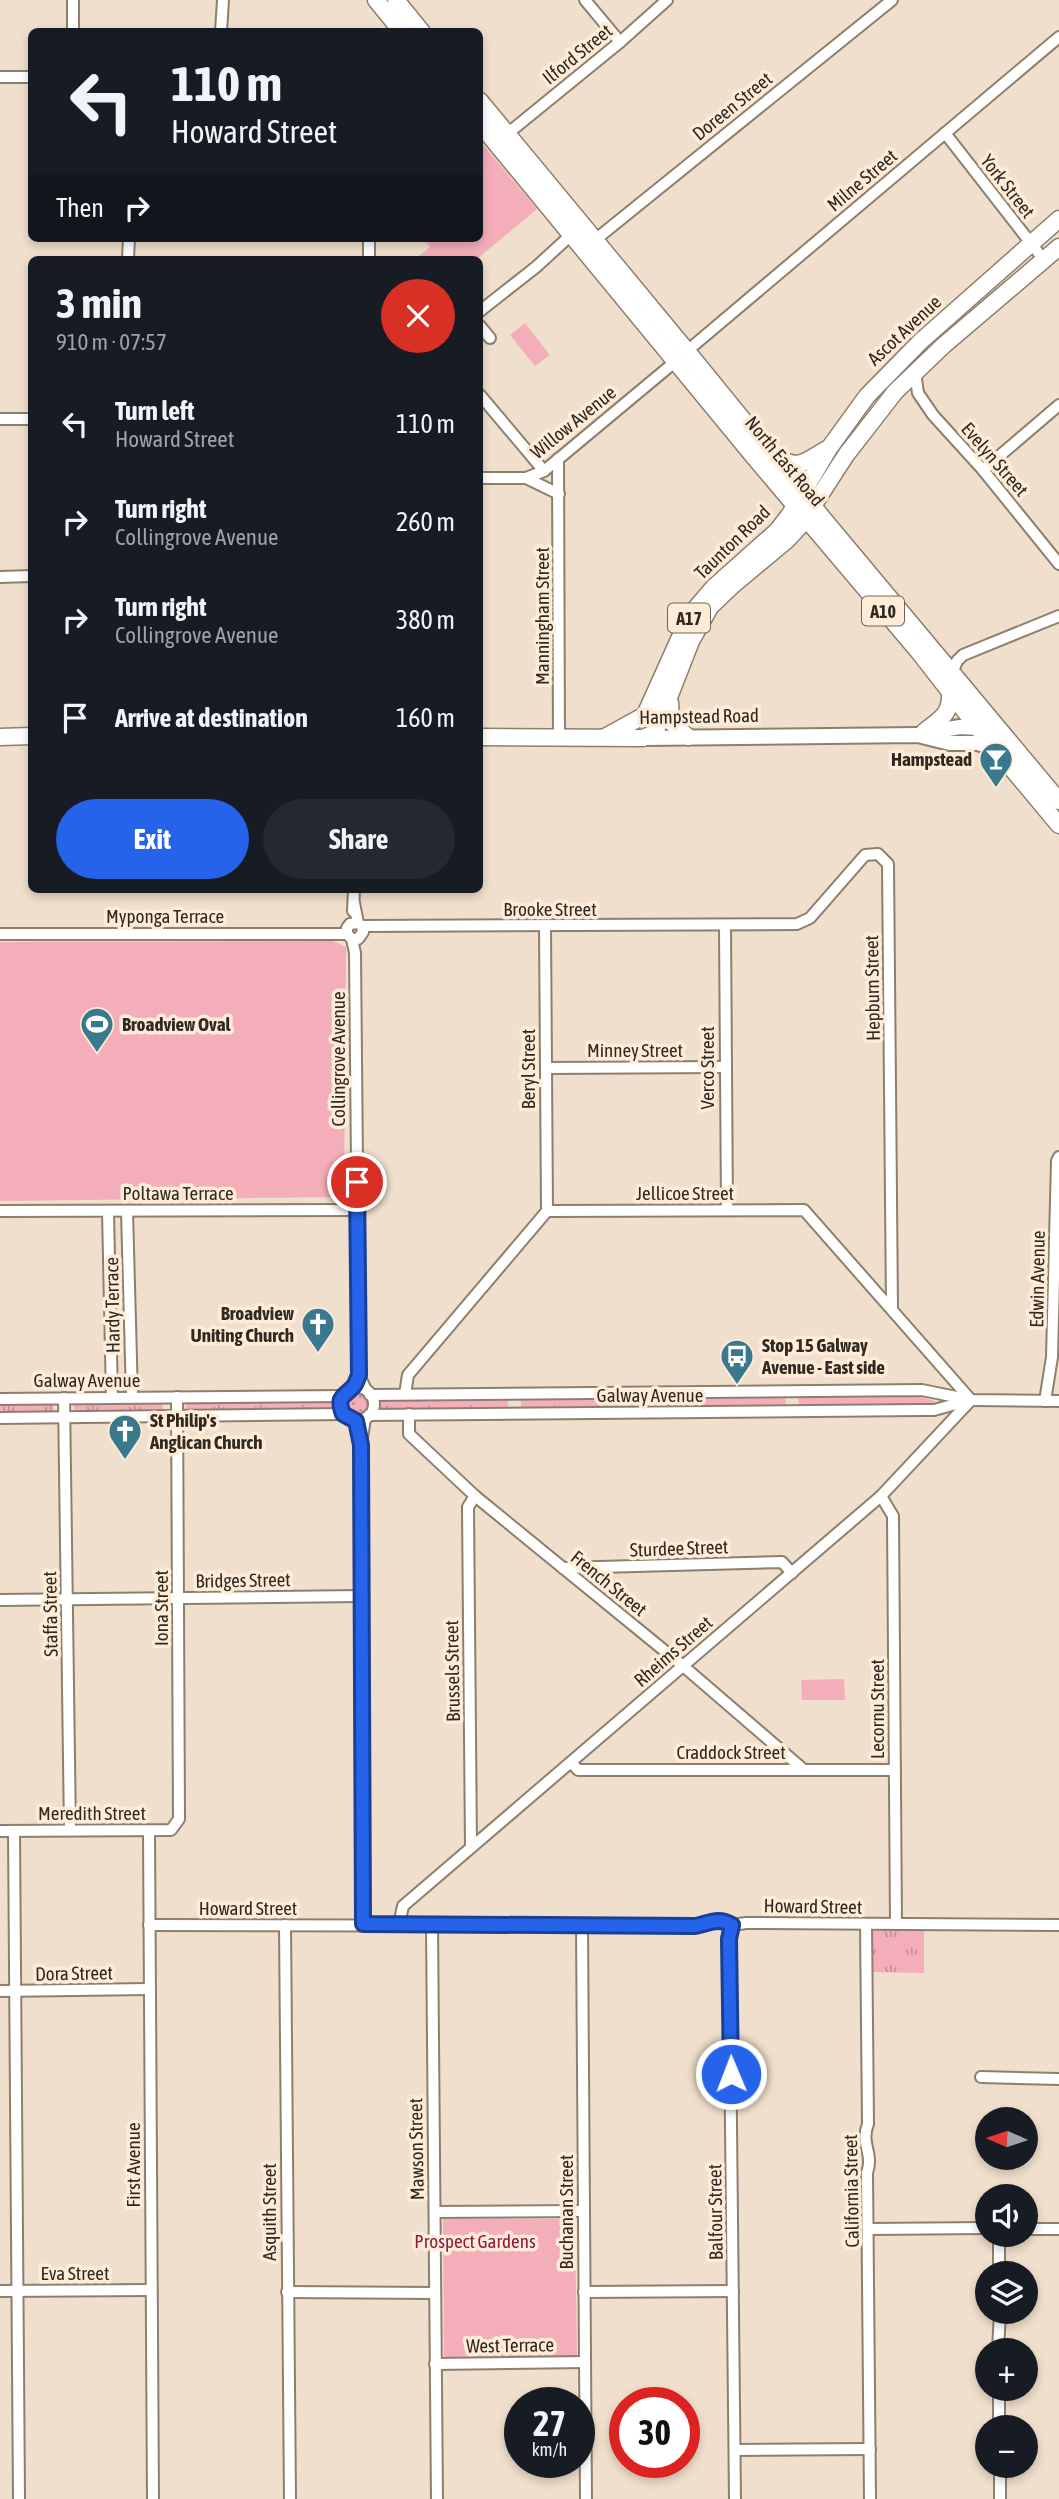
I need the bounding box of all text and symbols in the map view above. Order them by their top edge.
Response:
street label: Ilford Street [538,19,616,89]
text: 110 m [171,55,282,111]
icon: left [56,56,147,147]
street label: Doreen Street [688,67,776,145]
text: Howard Street [171,113,337,150]
street label: Milne Street [823,144,901,216]
street label: York Street [976,150,1040,222]
icon: right [118,189,156,227]
text: Then [56,193,104,223]
text: 3 min [56,279,142,327]
button: close [381,279,455,353]
street label: Ascot Avenue [863,290,945,370]
text: 910 m · 07:57 [56,329,167,355]
street label: Willow Avenue [526,381,620,463]
text: Turn left [115,396,195,426]
icon: left [56,405,94,443]
text: 110 m [396,409,455,439]
street label: North East Road [741,411,829,511]
street label: Evelyn Street [957,418,1033,500]
text: Howard Street [115,426,234,452]
text: Turn right [115,494,206,524]
street label: Taunton Road [690,501,774,583]
icon: right [56,503,94,541]
text: 260 m [396,507,455,537]
text: Collingrove Avenue [115,524,279,550]
street label: Manningham Street [531,547,553,685]
text: Turn right [115,592,206,622]
road number: A10 [862,596,904,626]
icon: right [56,601,94,639]
road number: A17 [668,604,710,632]
text: 380 m [396,605,455,635]
text: Collingrove Avenue [115,622,279,648]
icon: arrive [56,699,94,737]
text: Arrive at destination [115,703,308,733]
text: 160 m [396,703,455,733]
street label: Hampstead Road [639,704,759,728]
bar icon: Hampstead [977,740,1015,789]
place label: Hampstead [891,748,972,770]
button: Exit [56,799,249,879]
button: Share [263,799,455,879]
street label: Brooke Street [503,898,597,920]
street label: Myponga Terrace [106,905,224,927]
street label: Hepburn Street [860,935,884,1041]
street label: Collingrove Avenue [327,991,349,1127]
sports icon: Broadview Oval [78,1005,116,1054]
place label: Broadview Oval [122,1013,232,1035]
street label: Verco Street [696,1026,718,1110]
street label: Beryl Street [517,1029,539,1109]
street label: Minney Street [587,1039,683,1061]
pin [327,1152,387,1212]
icon: arrive [338,1163,376,1201]
street label: Poltawa Terrace [122,1182,234,1204]
street label: Jellicoe Street [636,1182,734,1204]
street label: Edwin Avenue [1025,1230,1049,1328]
street label: Hardy Terrace [100,1257,124,1353]
place label: Broadview Uniting Church [191,1302,295,1346]
church icon: Broadview Uniting Church [299,1305,337,1354]
place label: Stop 15 Galway Avenue - East side [761,1334,885,1378]
bus stop icon: Stop 15 Galway Avenue - East side [718,1337,756,1386]
street label: Galway Avenue [34,1369,140,1391]
street label: Galway Avenue [597,1384,703,1406]
place label: St Philip's Anglican Church [149,1409,263,1453]
church icon: St Philip's Anglican Church [106,1412,144,1461]
street label: Sturdee Street [629,1535,729,1561]
street label: French Street [567,1546,651,1620]
street label: Bridges Street [195,1568,291,1592]
street label: Iona Street [150,1570,172,1646]
street label: Staffa Street [38,1571,62,1657]
street label: Rheims Street [629,1611,717,1691]
street label: Brussels Street [440,1620,464,1722]
street label: Lecornu Street [866,1659,888,1759]
street label: Craddock Street [676,1741,786,1763]
street label: Meredith Street [38,1802,146,1824]
street label: Howard Street [763,1894,863,1918]
street label: Howard Street [199,1897,297,1919]
street label: Dora Street [35,1961,113,1985]
position arrow [694,2037,768,2111]
street label: Mawson Street [404,2098,428,2200]
north arrow [975,2107,1038,2170]
map controls [975,2107,1038,2478]
street label: First Avenue [122,2122,144,2208]
street label: California Street [839,2134,863,2248]
street label: Buchanan Street [555,2155,577,2269]
street label: Asquith Street [258,2163,280,2261]
street label: Balfour Street [703,2164,727,2260]
button: sound [975,2184,1038,2247]
park label: Prospect Gardens [414,2230,536,2252]
button: layers [975,2261,1038,2324]
street label: Eva Street [41,2262,109,2284]
street label: West Terrace [466,2333,554,2357]
button: + [975,2338,1038,2401]
speed limit sign: 30 [609,2387,700,2478]
text: 27 [533,2403,566,2443]
button: − [975,2415,1038,2478]
text: km/h [532,2439,567,2460]

